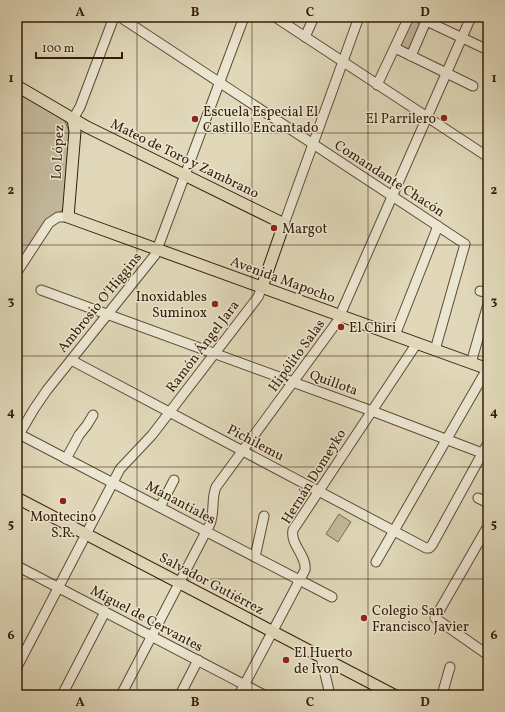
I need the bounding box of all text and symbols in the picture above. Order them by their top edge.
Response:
text: A [75,4,85,22]
text: B [191,4,200,22]
text: C [306,4,314,22]
text: D [420,4,430,22]
scale bar [36,34,122,60]
text: 100 m [42,41,75,57]
text: 1 [8,70,14,88]
text: 1 [491,70,497,88]
place label: Escuela Especial El Castillo Encantado [203,103,318,138]
place label: El Parrilero [365,110,436,129]
marker: El Parrilero [439,113,449,123]
marker: Escuela Especial El Castillo Encantado [190,114,200,124]
street label: Mateo de Toro y Zambrano [107,115,262,204]
street label: Lo López [48,124,69,180]
street label: Comandante Chacón [330,136,448,222]
text: 2 [8,182,15,200]
text: 2 [491,182,498,200]
place label: Margot [282,220,327,239]
marker: Margot [269,223,279,233]
street label: Ambrosio O'Higgins [54,249,147,357]
street label: Avenida Mapocho [227,253,338,308]
place label: Inoxidables Suminox [136,288,207,323]
text: 3 [8,293,15,311]
text: 3 [491,293,498,311]
street label: Ramón Ángel Jara [162,297,244,397]
marker: Inoxidables Suminox [210,299,220,309]
street label: Hipólito Salas [264,316,330,396]
place label: El Chiri [349,319,396,338]
marker: El Chiri [336,322,346,332]
street label: Quillota [307,366,360,401]
text: 4 [7,404,15,422]
text: 4 [490,404,498,422]
street label: Pichilemu [223,420,287,466]
street label: Hernán Domeyko [277,426,351,528]
street label: Manantiales [142,477,219,530]
marker: Montecino S.R. [58,496,68,506]
place label: Montecino S.R. [30,508,96,543]
text: 5 [8,516,14,534]
text: 5 [491,516,497,534]
street label: Salvador Gutiérrez [155,549,267,620]
street label: Miguel de Cervantes [87,582,206,657]
place label: Colegio San Francisco Javier [372,602,469,637]
marker: Colegio San Francisco Javier [359,613,369,623]
text: 6 [7,627,15,645]
text: 6 [490,627,498,645]
place label: El Huerto de Ivon [294,644,353,679]
marker: El Huerto de Ivon [281,655,291,665]
text: A [75,694,85,712]
text: B [191,694,200,712]
text: C [306,694,314,712]
text: D [420,694,430,712]

